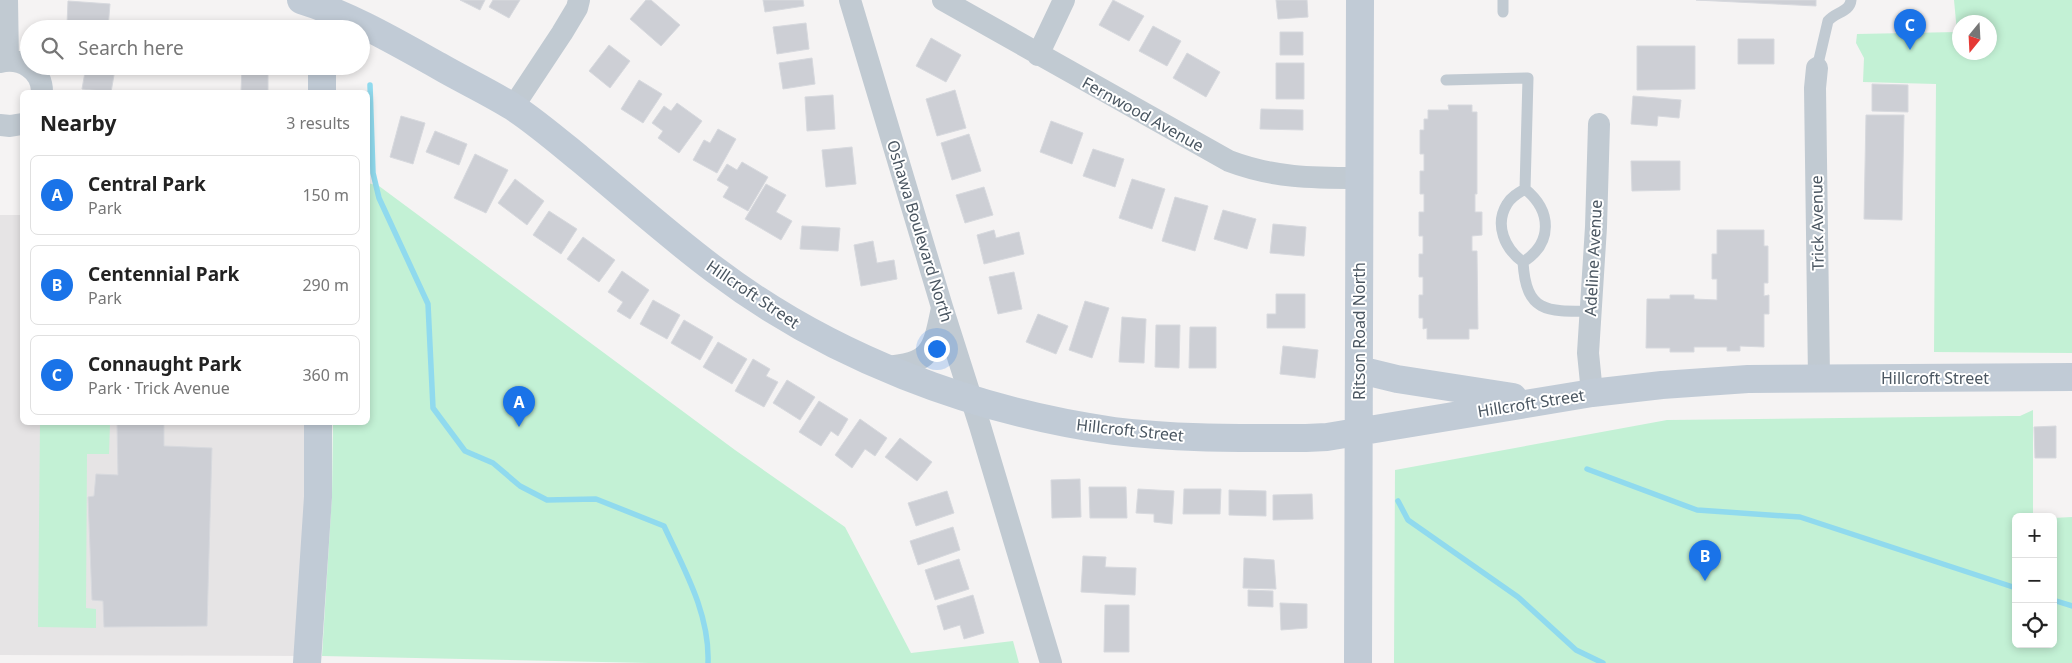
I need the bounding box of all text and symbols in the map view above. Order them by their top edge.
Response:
pin: C [1894,9,1926,50]
north arrow [1952,15,1997,60]
search box [20,20,370,75]
icon: search [38,34,66,62]
text: Search here [78,35,184,61]
street label: Fernwood Avenue [1078,71,1208,157]
text: Nearby [40,109,116,137]
text: 3 results [286,112,350,134]
street label: Oshawa Boulevard North [882,137,958,325]
text: Central Park [88,171,206,197]
street label: Trick Avenue [1805,175,1829,271]
text: A [51,184,63,206]
text: 150 m [302,184,349,206]
text: Park [88,197,122,219]
street label: Adeline Avenue [1579,199,1607,317]
street label: Hillcroft Street [702,255,804,333]
text: Centennial Park [88,261,239,287]
street label: Ritson Road North [1348,262,1370,400]
text: B [52,274,62,296]
text: 290 m [302,274,349,296]
text: Park [88,287,122,309]
your location [924,336,950,362]
text: Connaught Park [88,351,242,377]
text: C [52,364,62,386]
text: 360 m [302,364,349,386]
street label: Hillcroft Street [1881,367,1989,389]
text: Park · Trick Avenue [88,377,230,399]
street label: Hillcroft Street [1476,384,1586,422]
pin: A [503,386,535,427]
street label: Hillcroft Street [1075,413,1185,447]
map controls [2012,513,2057,648]
button: + [2012,513,2057,558]
pin: B [1689,540,1721,581]
button: − [2012,558,2057,603]
button: locate [2012,603,2057,648]

